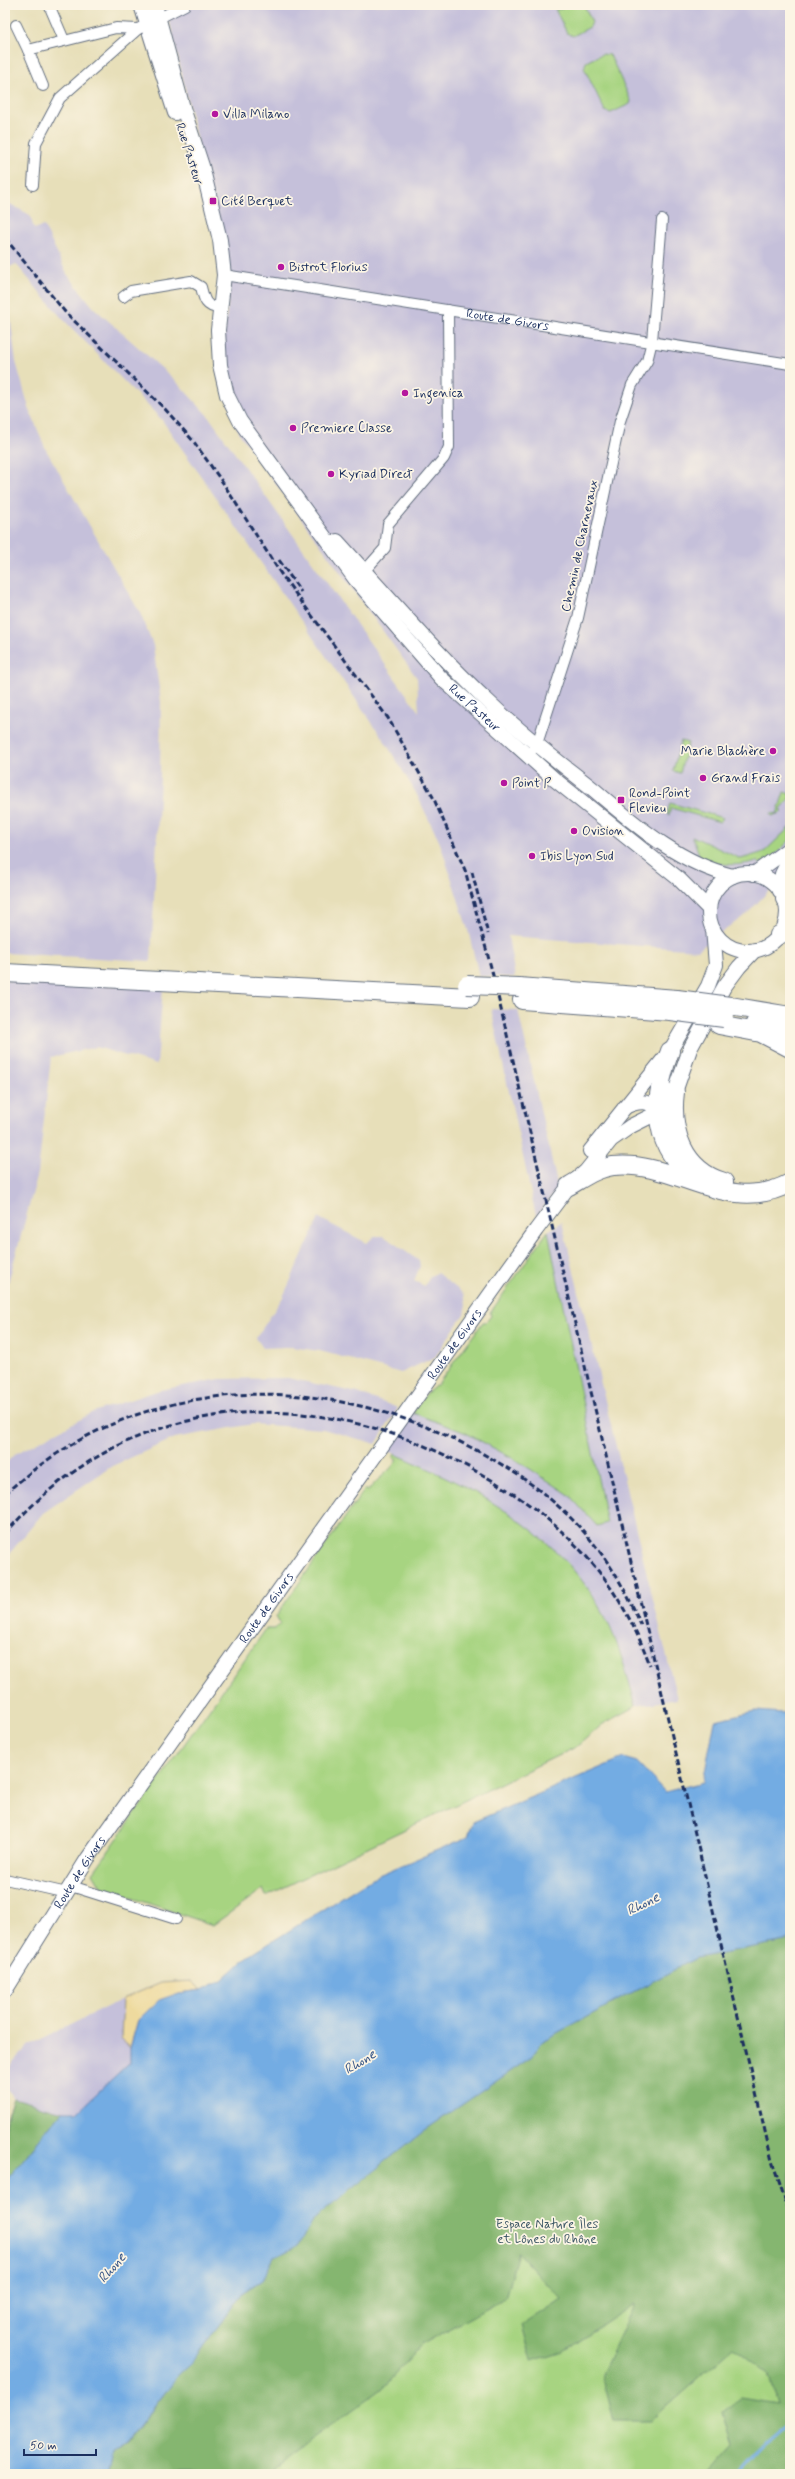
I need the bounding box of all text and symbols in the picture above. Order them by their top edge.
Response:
place label: Villa Milano [223,106,289,123]
marker: Villa Milano [210,109,220,119]
street label: Rue Pasteur [171,121,207,188]
place label: Cité Berquet [221,193,293,210]
marker: Cité Berquet [208,196,218,206]
place label: Bistrot Florius [289,259,368,276]
marker: Bistrot Florius [276,262,286,272]
street label: Route de Givors [465,305,550,334]
place label: Ingenica [413,385,464,404]
marker: Ingenica [400,388,410,398]
place label: Premiere Classe [301,420,392,437]
marker: Premiere Classe [288,423,298,433]
place label: Kyriad Direct [339,466,413,483]
marker: Kyriad Direct [326,469,336,479]
street label: Chemin de Charnevaux [558,478,602,614]
street label: Rue Pasteur [445,680,505,736]
place label: Marie Blachère [681,743,765,760]
marker: Marie Blachère [768,746,778,756]
place label: Grand Frais [711,770,780,787]
marker: Grand Frais [698,773,708,783]
place label: Point P [512,775,552,792]
marker: Point P [499,778,509,788]
place label: Rond-Point Flevieu [629,785,690,817]
marker: Rond-Point Flevieu [616,795,626,805]
place label: Ovision [582,823,624,840]
marker: Ovision [569,826,579,836]
place label: Ibis Lyon Sud [540,848,614,865]
marker: Ibis Lyon Sud [527,851,537,861]
street label: Route de Givors [423,1305,486,1383]
street label: Route de Givors [235,1569,298,1647]
street label: Route de Givors [50,1833,110,1912]
water label: Rhone [624,1888,663,1920]
water label: Rhone [341,2045,380,2079]
park label: Espace Nature Îles et Lônes du Rhône [496,2216,599,2248]
water label: Rhone [94,2248,131,2287]
scale bar [24,2431,96,2457]
text: 50 m [30,2438,57,2454]

